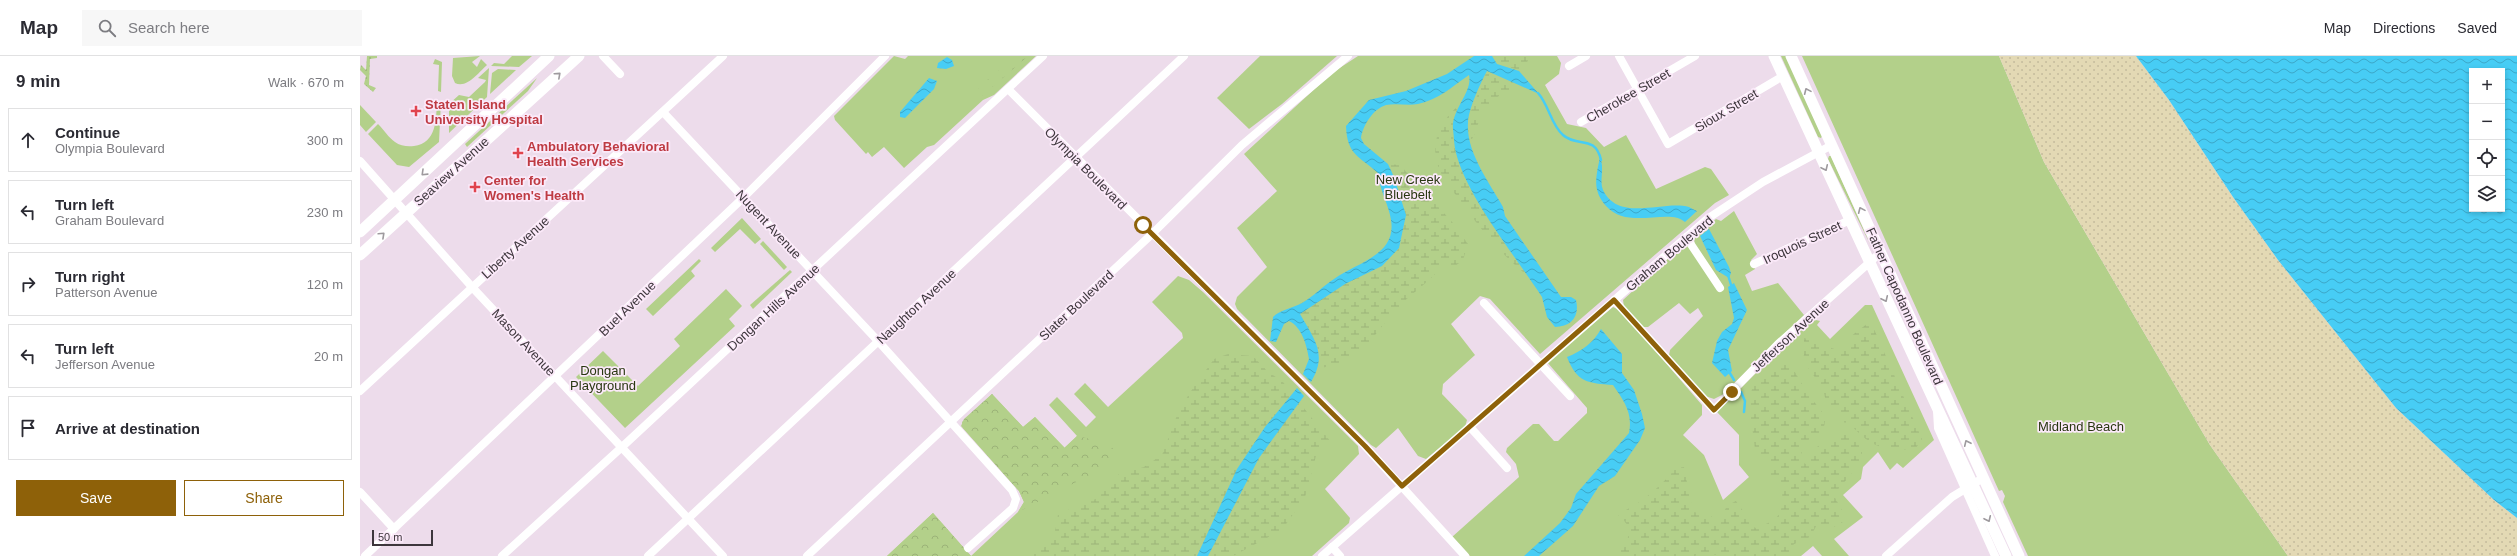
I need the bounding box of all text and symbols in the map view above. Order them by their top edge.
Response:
search box [82,10,362,46]
text: Map [20,17,58,38]
icon: search [96,17,118,39]
text: Search here [128,19,210,36]
text: Map [2324,20,2351,36]
text: Directions [2373,20,2435,36]
text: Saved [2457,20,2497,36]
street label: Cherokee Street [1584,65,1673,126]
map controls [2469,68,2505,212]
button: + [2469,68,2505,104]
text: 9 min [16,72,60,91]
one-way arrow [553,73,560,80]
text: Walk · 670 m [268,75,344,90]
street label: Sioux Street [1692,86,1761,135]
one-way arrow [1804,88,1812,95]
place label: Staten Island University Hospital [425,97,543,127]
button: − [2469,104,2505,140]
marker: Staten Island University Hospital [410,105,422,117]
text: Continue [55,124,120,141]
street label: Olympia Boulevard [1042,124,1130,212]
icon: ahead [17,129,39,151]
text: 300 m [307,133,343,148]
street label: Seaview Avenue [411,134,492,209]
place label: Ambulatory Behavioral Health Services [527,139,669,169]
button: locate [2469,140,2505,176]
text: Olympia Boulevard [55,141,165,156]
marker: Ambulatory Behavioral Health Services [512,147,524,159]
one-way arrow [1820,163,1828,171]
one-way arrow [421,168,429,175]
park label: New Creek Bluebelt [1376,172,1441,202]
place label: Center for Women's Health [484,173,584,203]
button: layers [2469,176,2505,212]
marker: Center for Women's Health [469,181,481,193]
street label: Nugent Avenue [733,187,804,262]
text: Turn left [55,196,114,213]
icon: left [17,201,39,223]
text: 230 m [307,205,343,220]
one-way arrow [1858,206,1866,214]
text: Graham Boulevard [55,213,164,228]
street label: Liberty Avenue [478,213,552,282]
street label: Graham Boulevard [1623,213,1716,294]
route start [1134,216,1152,234]
street label: Iroquois Street [1761,218,1844,267]
street label: Father Capodanno Boulevard [1863,225,1946,387]
one-way arrow [378,232,385,239]
street label: Dongan Hills Avenue [724,261,823,354]
street label: Naughton Avenue [874,266,959,347]
street label: Slater Boulevard [1036,267,1117,344]
text: Turn right [55,268,125,285]
icon: right [17,273,39,295]
text: 120 m [307,277,343,292]
street label: Buel Avenue [596,278,659,339]
text: Patterson Avenue [55,285,157,300]
one-way arrow [1880,294,1888,302]
street label: Jefferson Avenue [1749,296,1832,375]
street label: Mason Avenue [489,306,558,379]
text: Turn left [55,340,114,357]
icon: left [17,345,39,367]
text: 20 m [314,349,343,364]
text: Jefferson Avenue [55,357,155,372]
park label: Dongan Playground [570,363,636,393]
route end [1723,383,1741,401]
icon: arrive [17,417,39,439]
park label: Midland Beach [2038,419,2124,434]
text: Arrive at destination [55,420,200,437]
one-way arrow [1964,439,1972,447]
button: Save [16,480,176,516]
button: Share [184,480,344,516]
one-way arrow [1983,515,1991,522]
scale bar [372,528,433,547]
text: 50 m [378,531,402,543]

